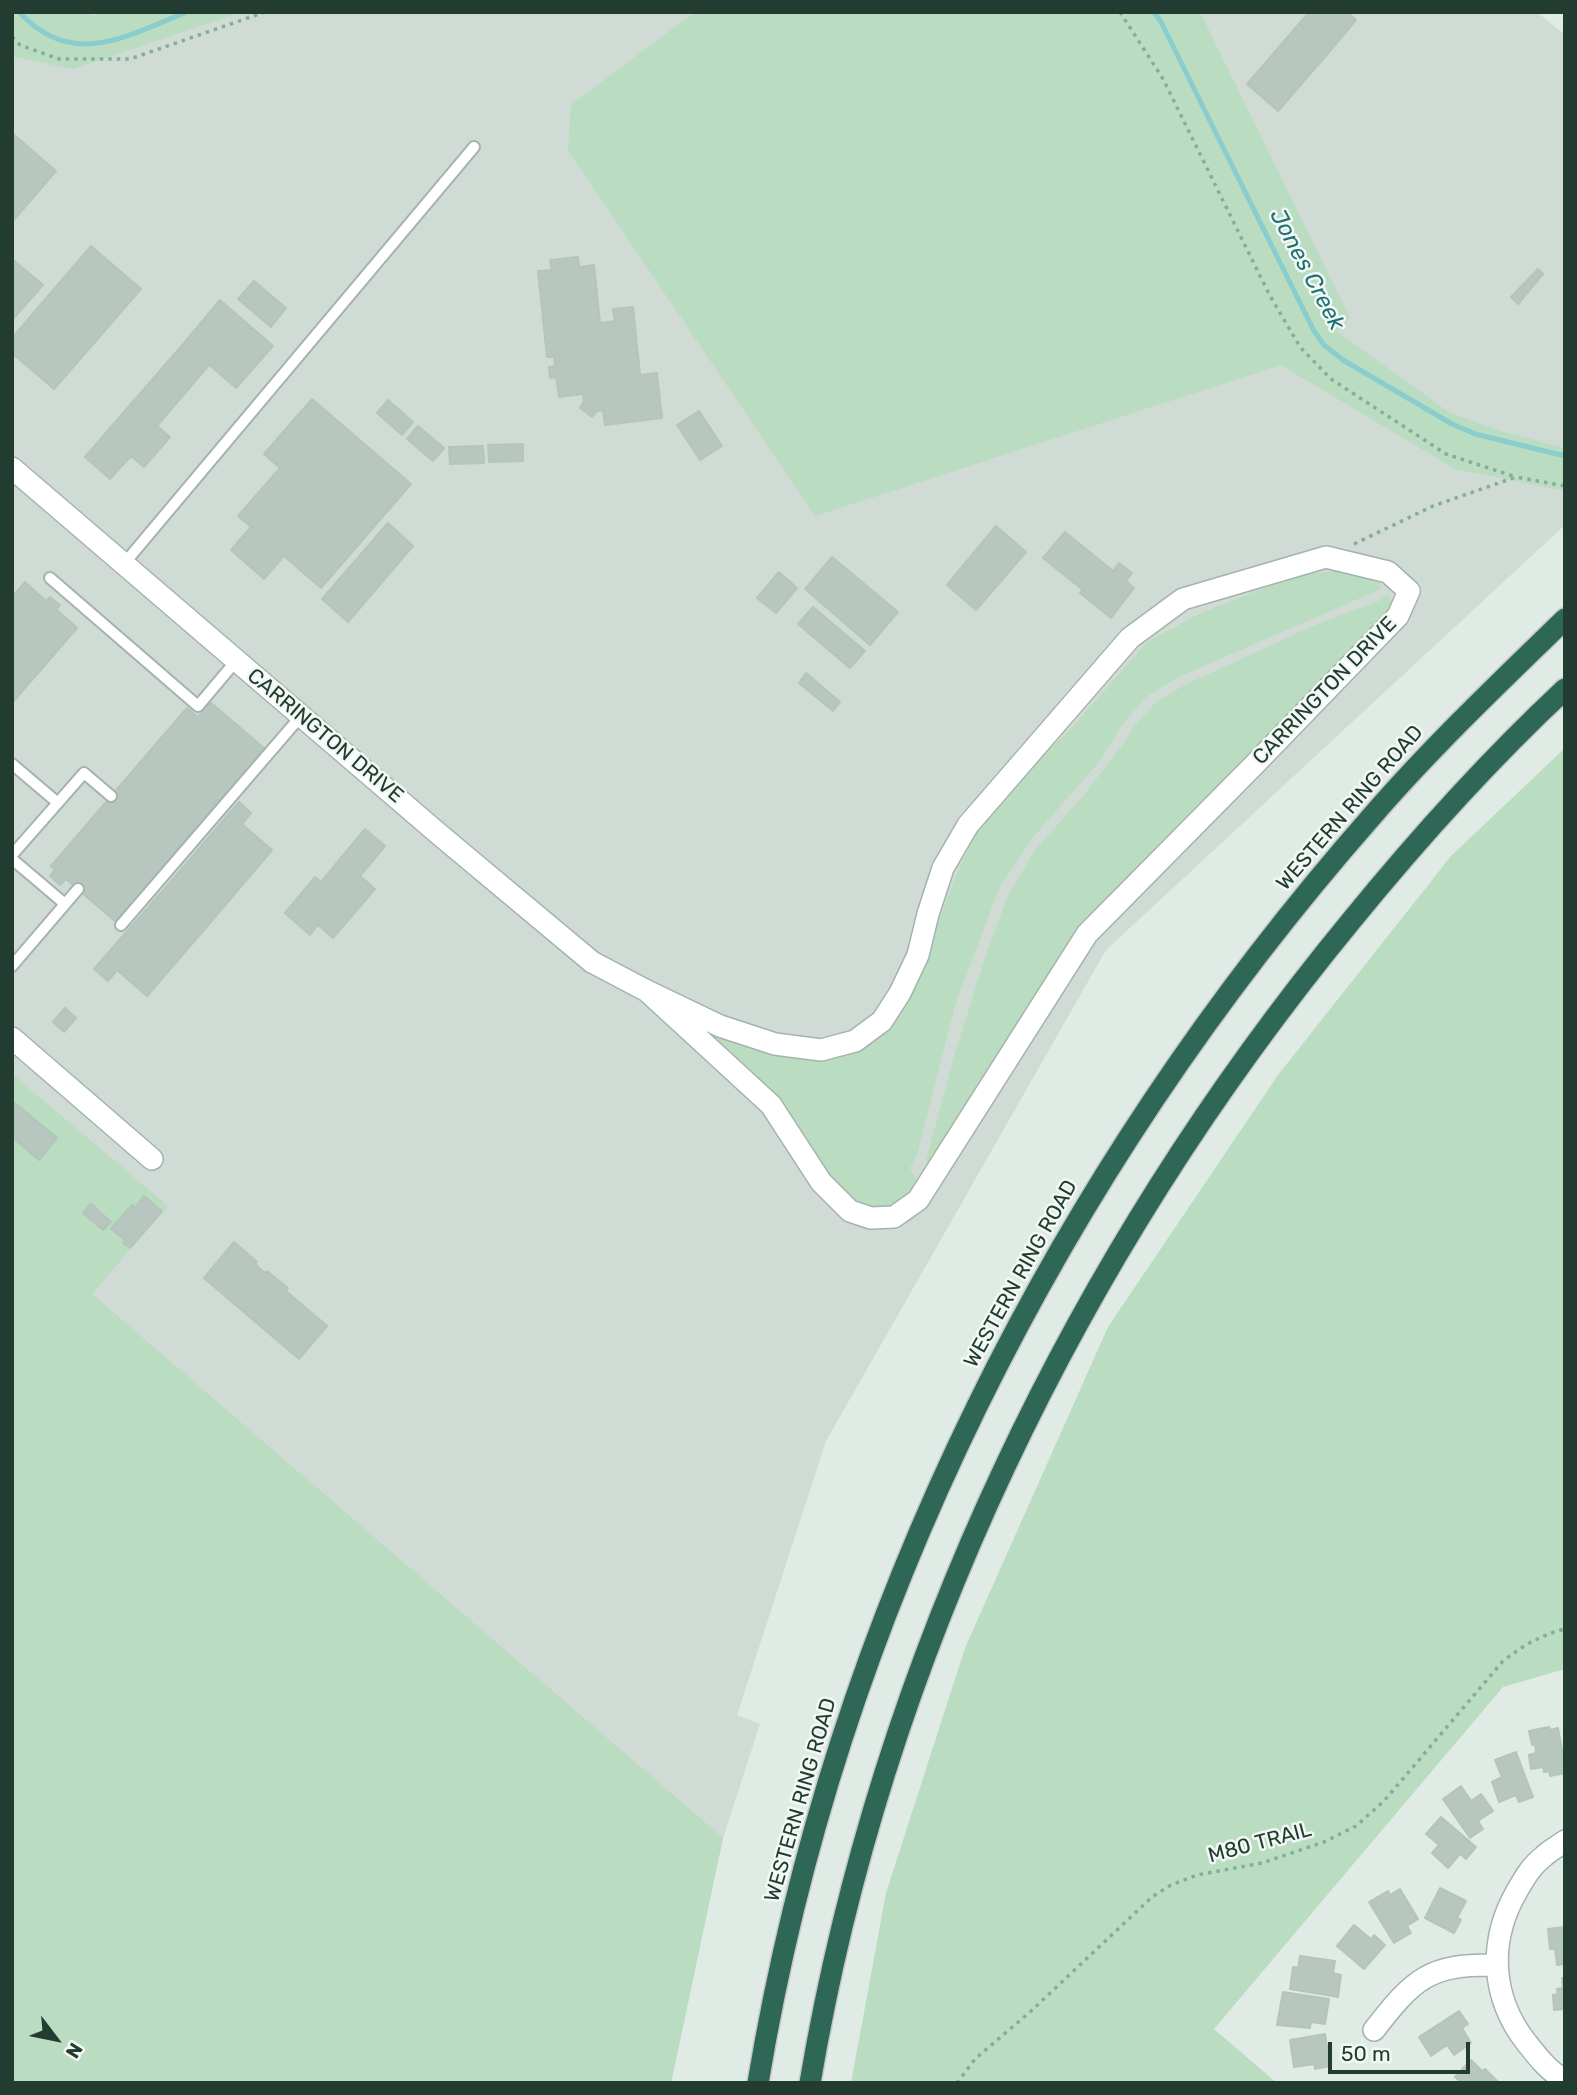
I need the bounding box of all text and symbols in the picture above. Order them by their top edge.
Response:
water label: Jones Creek [1264,205,1350,335]
street label: CARRINGTON DRIVE [1248,612,1402,770]
street label: CARRINGTON DRIVE [242,663,408,809]
street label: WESTERN RING ROAD [1271,720,1429,896]
street label: WESTERN RING ROAD [959,1176,1083,1372]
street label: WESTERN RING ROAD [760,1695,842,1905]
street label: M80 TRAIL [1206,1817,1314,1869]
north arrow [21,2004,91,2074]
scale bar [1332,2028,1474,2072]
text: N [61,2038,88,2062]
text: 50 m [1341,2041,1391,2066]

